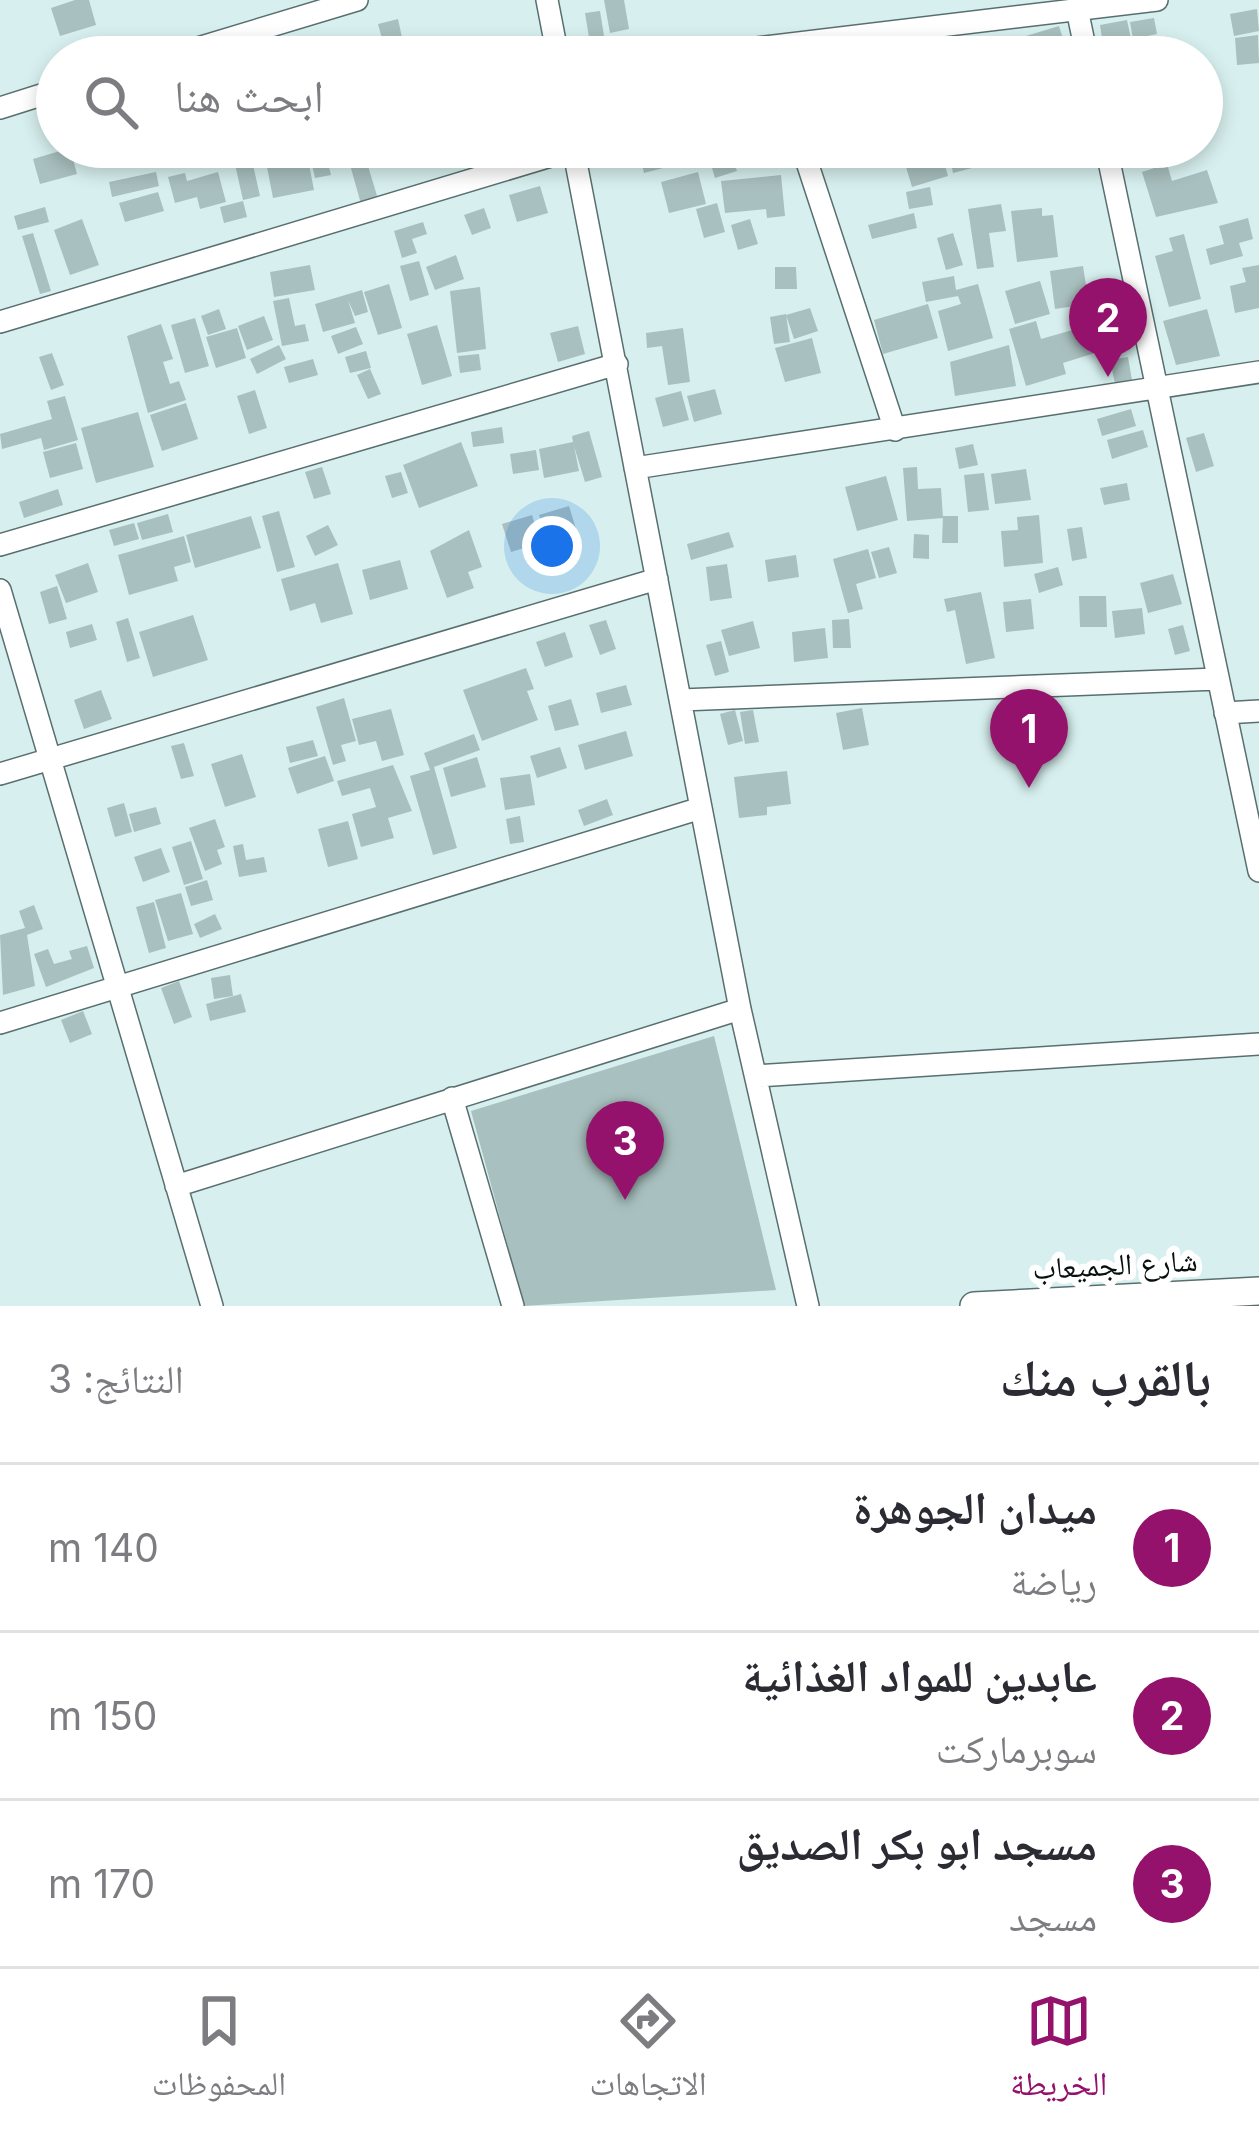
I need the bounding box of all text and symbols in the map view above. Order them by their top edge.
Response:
search box [36,36,1223,168]
text: ابحث هنا [174,68,324,123]
icon: search [78,69,144,135]
pin: 2 [1069,278,1147,377]
your location [522,516,582,576]
pin: 1 [990,689,1068,788]
pin: 3 [586,1101,664,1200]
street label: شارع الجميعاب [1031,1242,1199,1288]
text: بالقرب منك [1000,1347,1211,1408]
text: النتائج: 3 [48,1355,184,1402]
text: ميدان الجوهرة [853,1480,1097,1535]
text: 140 m [48,1524,159,1571]
text: 1 [1164,1524,1180,1571]
text: رياضة [1010,1557,1097,1604]
text: عابدين للمواد الغذائية [742,1648,1097,1703]
text: 150 m [48,1692,157,1739]
text: 2 [1160,1692,1184,1739]
text: سوبرماركت [936,1725,1097,1772]
text: مسجد ابو بكر الصديق [736,1816,1097,1871]
text: 170 m [48,1860,155,1907]
text: 3 [1159,1860,1185,1907]
text: مسجد [1009,1893,1097,1940]
tab: المحفوظات [152,1988,286,2116]
tab: الاتجاهات [589,1988,707,2116]
tab: الخريطة [1010,1988,1107,2116]

